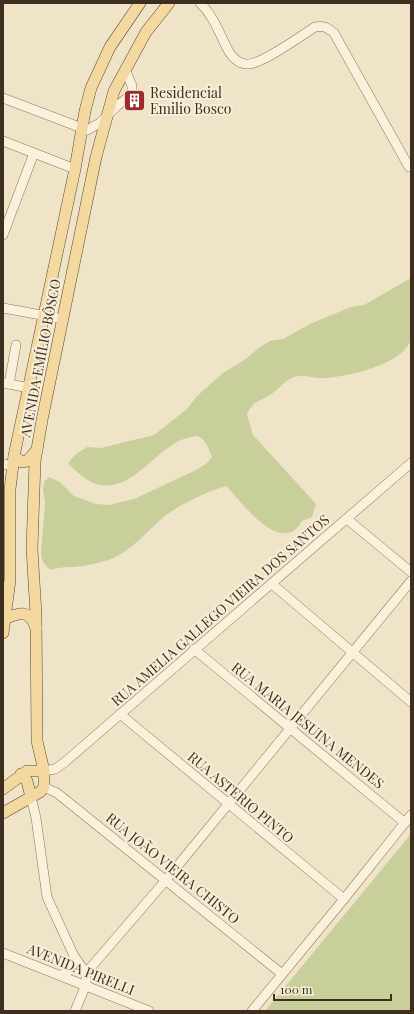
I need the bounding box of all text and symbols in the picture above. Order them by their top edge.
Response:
place label: Residencial Emilio Bosco [150,83,232,118]
building icon: Residencial Emilio Bosco [122,87,148,113]
street label: AVENIDA EMÍLIO BÔSCO [15,277,65,440]
street label: RUA AMELIA GALLEGO VIEIRA DOS SANTOS [107,510,333,710]
street label: RUA MARIA JESUINA MENDES [228,658,388,792]
street label: RUA ASTERIO PINTO [184,747,298,847]
street label: RUA JOÃO VIEIRA CHISTO [102,808,244,928]
street label: AVENIDA PIRELLI [24,938,138,999]
scale bar [274,976,391,1002]
text: 100 m [280,981,313,997]

